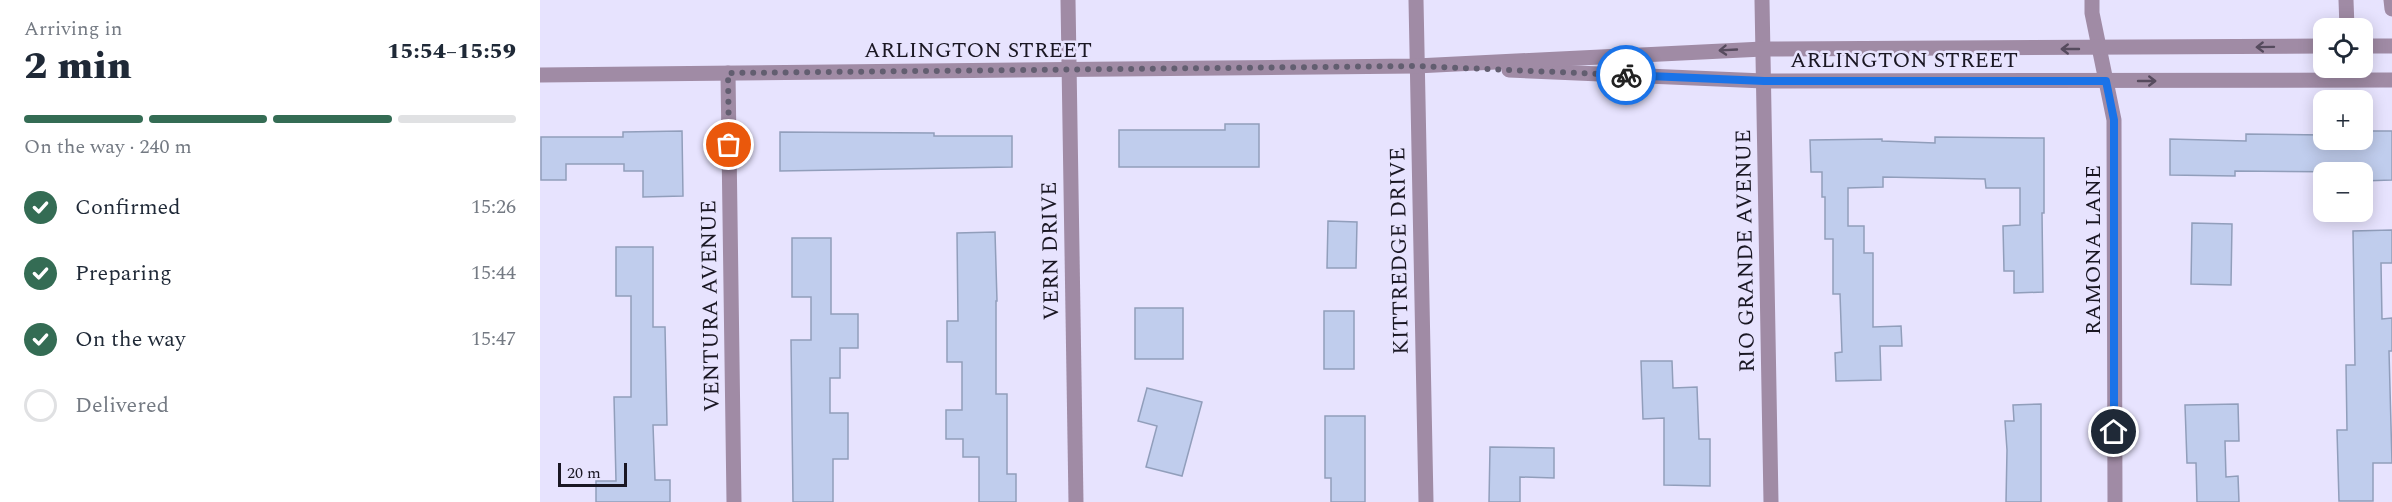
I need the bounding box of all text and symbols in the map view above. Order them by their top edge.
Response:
text: Arriving in [24,14,122,44]
map controls [2313,18,2373,222]
button: locate [2313,18,2373,78]
street label: ARLINGTON STREET [864,34,1092,67]
text: 15:54–15:59 [387,35,516,68]
text: 2 min [24,37,132,96]
one-way arrow [2256,41,2276,53]
one-way arrow [2061,43,2081,55]
street label: ARLINGTON STREET [1790,44,2018,77]
courier [1596,45,1656,105]
one-way arrow [1719,45,1739,56]
icon: bike [1610,59,1643,92]
one-way arrow [2136,75,2156,87]
button: + [2313,90,2373,150]
pin [703,119,754,170]
icon: bag [712,128,745,161]
street label: RIO GRANDE AVENUE [1727,129,1764,373]
text: On the way · 240 m [24,132,192,162]
street label: KITTREDGE DRIVE [1381,147,1418,355]
button: − [2313,162,2373,222]
street label: RAMONA LANE [2077,165,2110,335]
street label: VERN DRIVE [1033,181,1068,321]
icon: check [24,191,57,224]
text: Confirmed [75,191,181,224]
text: 15:26 [471,192,516,222]
street label: VENTURA AVENUE [692,200,729,412]
icon: check [24,257,57,290]
text: Preparing [75,257,172,290]
text: 15:44 [471,258,516,288]
icon: check [24,323,57,356]
text: On the way [75,323,186,356]
text: 15:47 [471,324,516,354]
text: Delivered [75,389,169,422]
pin [2088,406,2139,457]
icon: home [2097,415,2130,448]
scale bar [558,460,627,488]
text: 20 m [567,461,601,485]

